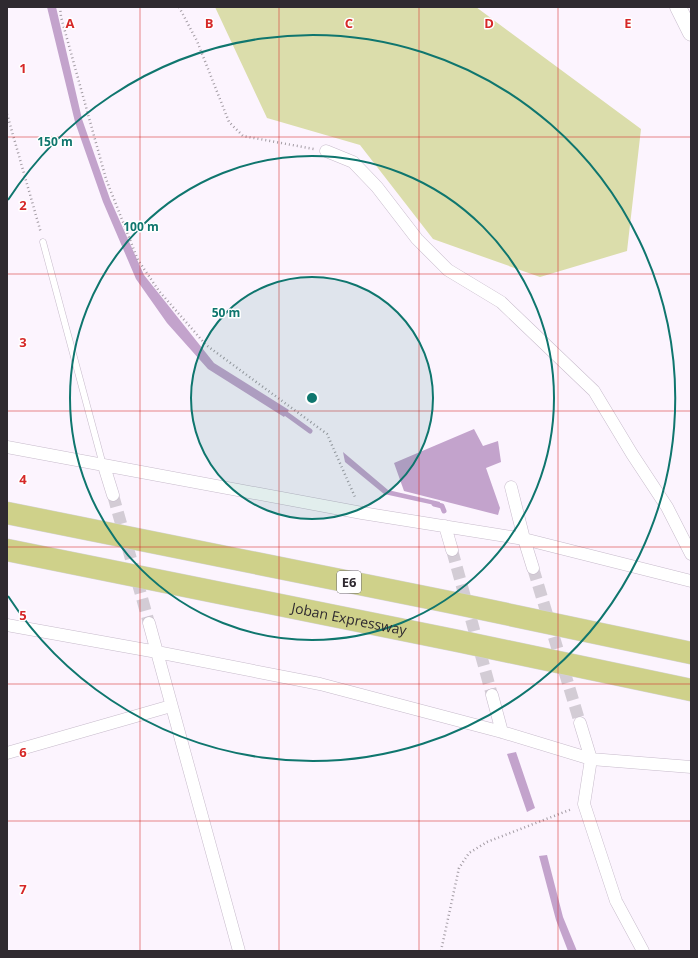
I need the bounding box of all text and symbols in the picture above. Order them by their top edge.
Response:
text: A [66,14,75,32]
text: B [205,14,214,32]
text: C [345,14,353,32]
text: D [484,14,494,32]
text: E [624,14,632,32]
text: 1 [19,59,27,77]
text: 150 m [37,133,73,150]
text: 2 [19,196,27,214]
text: 100 m [123,218,159,235]
text: 50 m [212,304,240,321]
text: 3 [19,333,27,351]
centre of rings [305,391,319,405]
text: 4 [19,470,27,488]
road number: E6 [337,571,361,593]
street label: Joban Expressway [288,597,409,640]
text: 5 [19,606,27,624]
text: 6 [19,743,27,761]
text: 7 [19,880,27,898]

